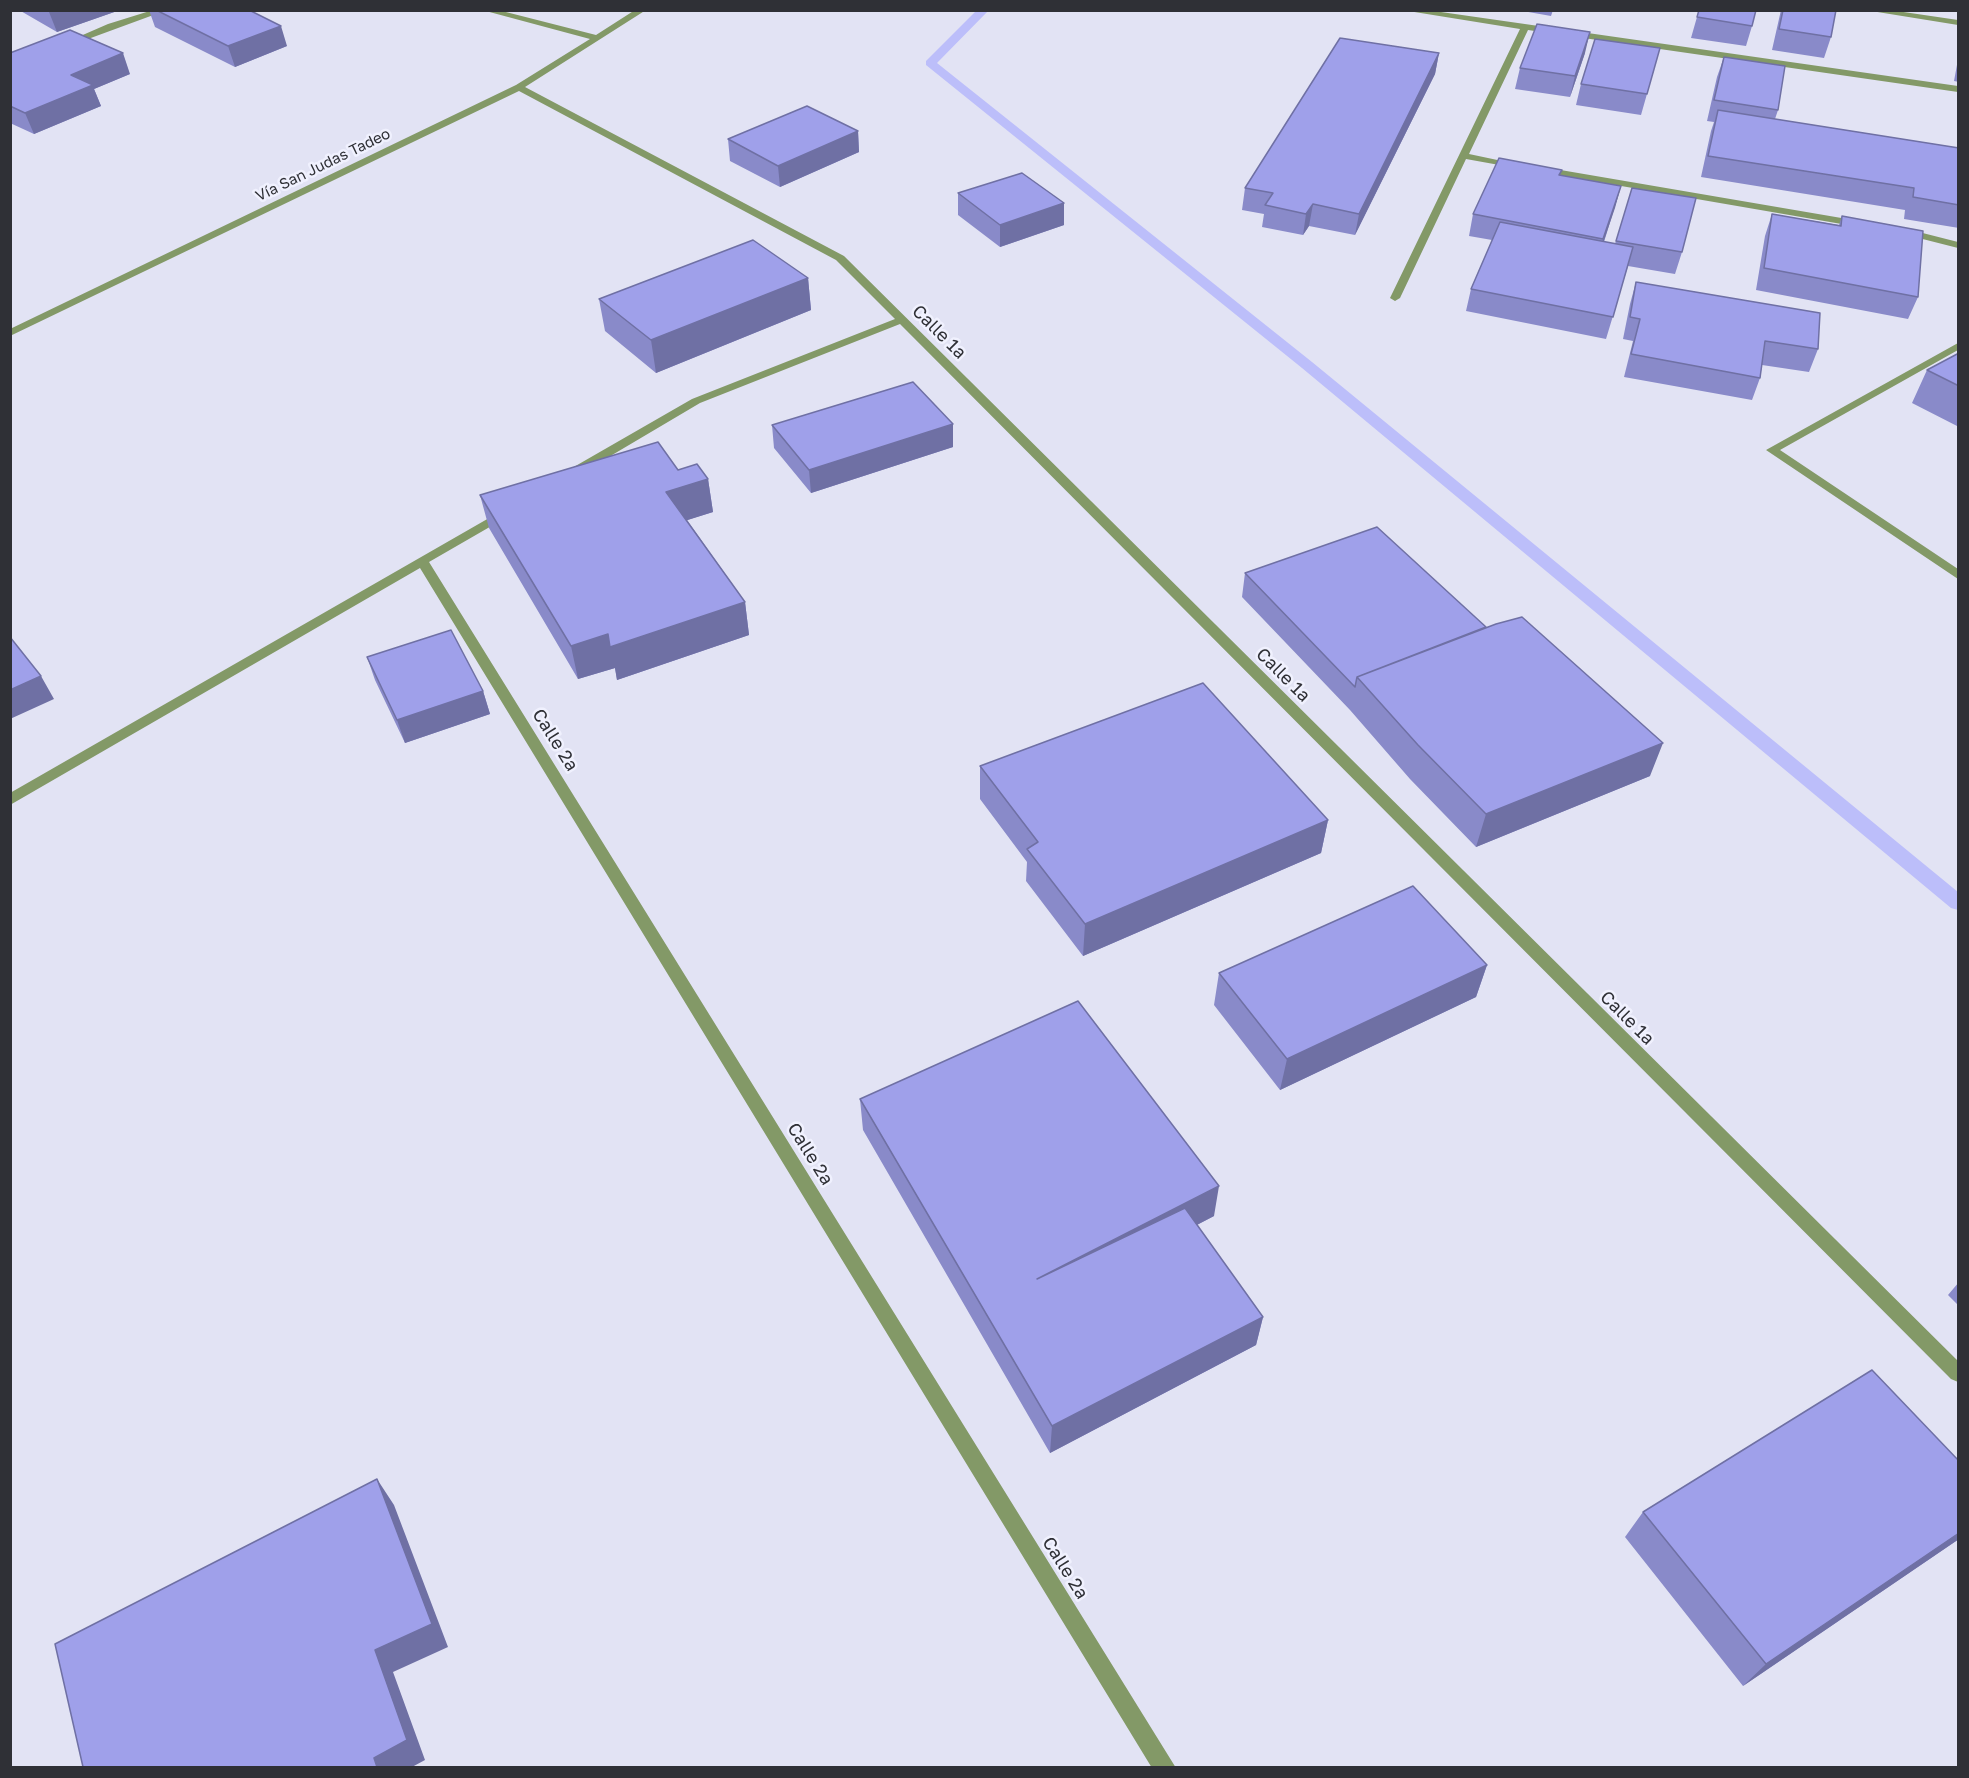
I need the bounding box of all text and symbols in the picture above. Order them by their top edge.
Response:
street label: Vía San Judas Tadeo [253,125,393,205]
street label: Calle 1a [907,300,971,364]
street label: Calle 1a [1251,643,1315,707]
street label: Calle 2a [527,705,583,775]
street label: Calle 1a [1595,986,1659,1050]
street label: Calle 2a [782,1119,838,1189]
street label: Calle 2a [1037,1533,1093,1603]

